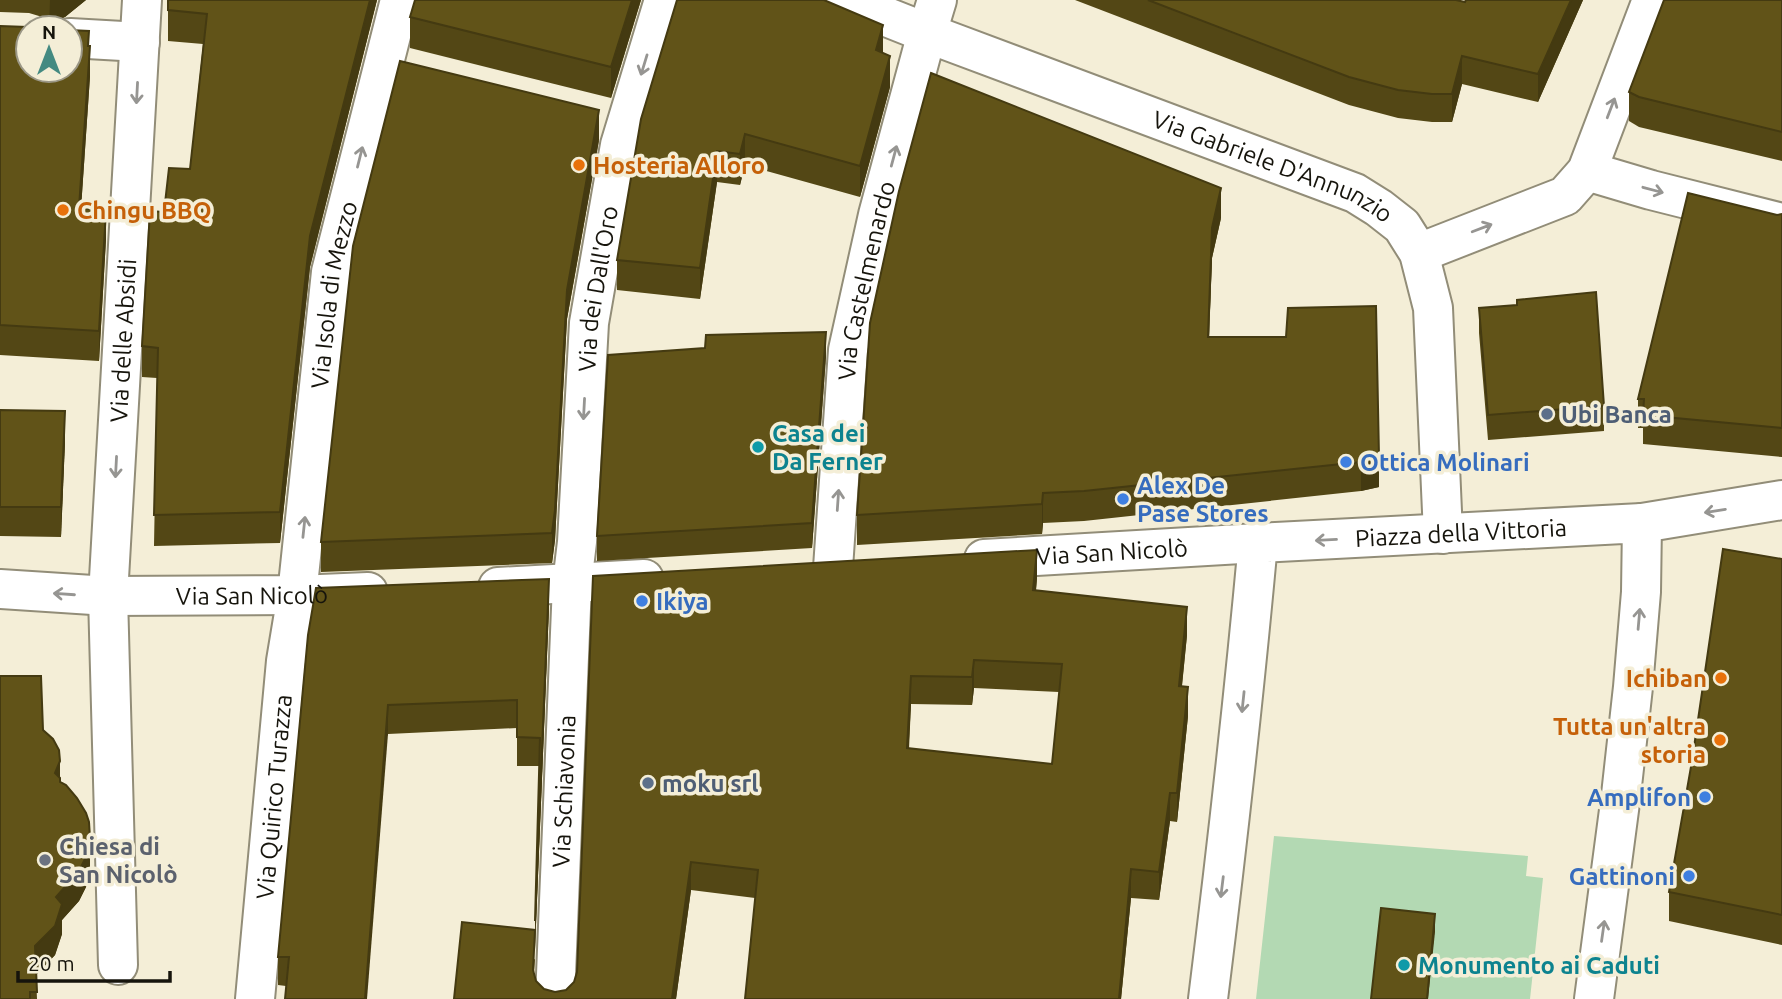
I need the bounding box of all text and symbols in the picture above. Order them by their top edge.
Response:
north arrow [14,14,84,84]
text: N [42,21,56,43]
one-way arrow [636,54,649,76]
one-way arrow [131,81,144,104]
one-way arrow [1606,97,1619,119]
street label: Via Gabriele D'Annunzio [1149,105,1399,227]
one-way arrow [888,145,901,168]
one-way arrow [354,146,367,169]
place label: Hosteria Alloro [593,152,765,179]
marker: Hosteria Alloro [571,157,587,173]
street label: Via Castelmenardo [832,178,900,381]
one-way arrow [1641,184,1664,197]
place label: Chingu BBQ [77,197,212,224]
street label: Via Isola di Mezzo [305,198,362,390]
marker: Chingu BBQ [55,202,71,218]
street label: Via dei Dall'Oro [573,204,623,372]
one-way arrow [1471,221,1493,233]
street label: Via delle Absidi [104,258,141,423]
one-way arrow [578,397,591,420]
place label: Ubi Banca [1561,401,1672,428]
marker: Ubi Banca [1539,406,1555,422]
place label: Casa dei Da Ferner [772,420,883,475]
marker: Casa dei Da Ferner [750,439,766,455]
place label: Ottica Molinari [1360,449,1530,476]
marker: Ottica Molinari [1338,454,1354,470]
one-way arrow [109,455,122,477]
place label: Alex De Pase Stores [1137,472,1269,527]
one-way arrow [832,490,845,512]
marker: Alex De Pase Stores [1115,491,1131,507]
one-way arrow [1704,505,1727,518]
street label: Piazza della Vittoria [1354,513,1568,551]
one-way arrow [298,516,311,539]
one-way arrow [1315,533,1338,546]
street label: Via San Nicolò [1035,534,1189,569]
street label: Via San Nicolò [176,580,328,609]
one-way arrow [53,587,76,600]
place label: Ikiya [656,588,709,615]
marker: Ikiya [634,593,650,609]
one-way arrow [1633,608,1646,631]
place label: Ichiban [1626,665,1707,692]
marker: Ichiban [1713,670,1729,686]
one-way arrow [1236,690,1249,712]
street label: Via Quirico Turazza [251,693,296,901]
place label: Tutta un'altra storia [1553,713,1706,768]
street label: Via Schiavonia [547,714,580,868]
marker: Tutta un'altra storia [1712,732,1728,748]
place label: moku srl [662,770,759,797]
marker: moku srl [640,775,656,791]
place label: Amplifon [1587,784,1691,811]
marker: Amplifon [1697,789,1713,805]
place label: Chiesa di San Nicolò [59,833,178,888]
marker: Chiesa di San Nicolò [37,852,53,868]
place label: Gattinoni [1569,863,1675,890]
marker: Gattinoni [1681,868,1697,884]
one-way arrow [1215,875,1228,898]
one-way arrow [1596,920,1609,943]
scale bar [18,940,170,984]
text: 20 m [28,951,75,975]
place label: Monumento ai Caduti [1418,952,1660,979]
marker: Monumento ai Caduti [1396,957,1412,973]

